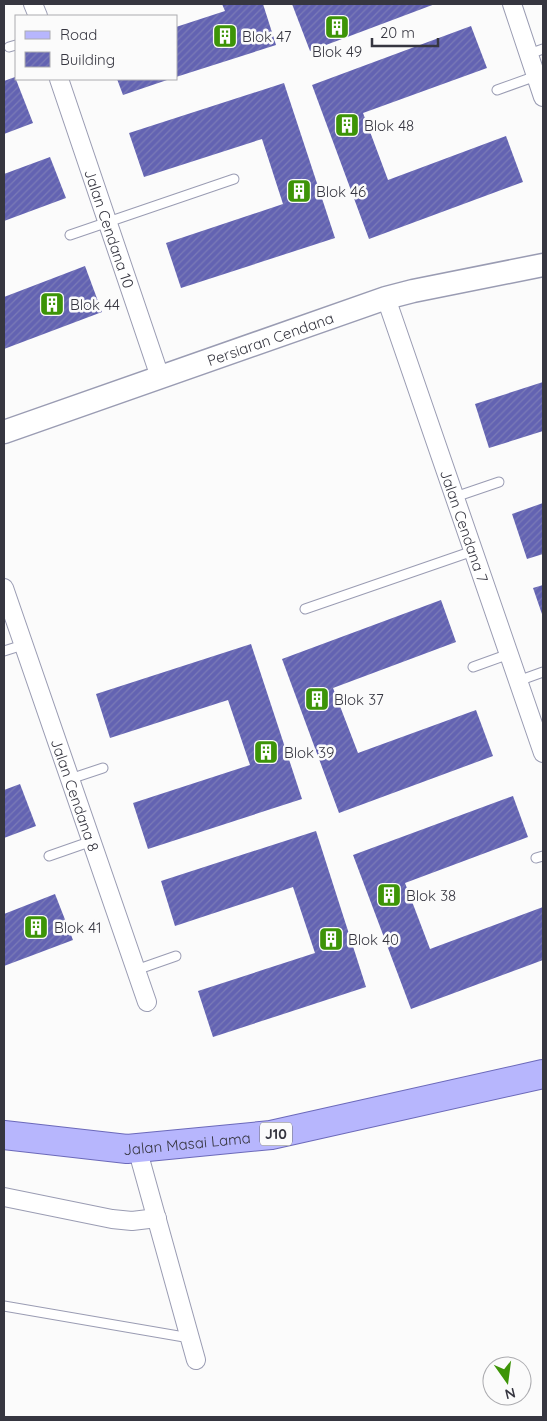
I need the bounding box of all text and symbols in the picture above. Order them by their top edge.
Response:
building icon: Blok 49 [324,14,350,40]
legend [15,15,178,80]
scale bar [372,15,438,47]
building icon: Blok 47 [212,23,238,49]
text: 20 m [380,23,415,42]
text: Road [60,25,97,44]
place label: Blok 47 [242,27,292,46]
place label: Blok 49 [312,42,362,61]
text: Building [60,50,115,69]
building icon: Blok 48 [334,112,360,138]
place label: Blok 48 [364,116,414,135]
street label: Jalan Cendana 10 [81,167,139,291]
building icon: Blok 46 [286,178,312,204]
place label: Blok 46 [316,182,366,201]
building icon: Blok 44 [39,291,65,317]
place label: Blok 44 [70,295,120,314]
street label: Persiaran Cendana [204,308,336,370]
street label: Jalan Cendana 7 [436,467,493,585]
building icon: Blok 37 [304,686,330,712]
place label: Blok 37 [334,690,384,709]
street label: Jalan Cendana 8 [47,736,104,854]
building icon: Blok 39 [253,739,279,765]
place label: Blok 39 [284,743,334,762]
building icon: Blok 38 [376,882,402,908]
place label: Blok 38 [406,886,456,905]
building icon: Blok 41 [23,914,49,940]
place label: Blok 41 [54,918,102,937]
building icon: Blok 40 [318,926,344,952]
place label: Blok 40 [348,930,399,949]
road number: J10 [260,1122,292,1146]
street label: Jalan Masai Lama [122,1128,252,1159]
north arrow [482,1356,532,1406]
text: N [503,1384,517,1404]

